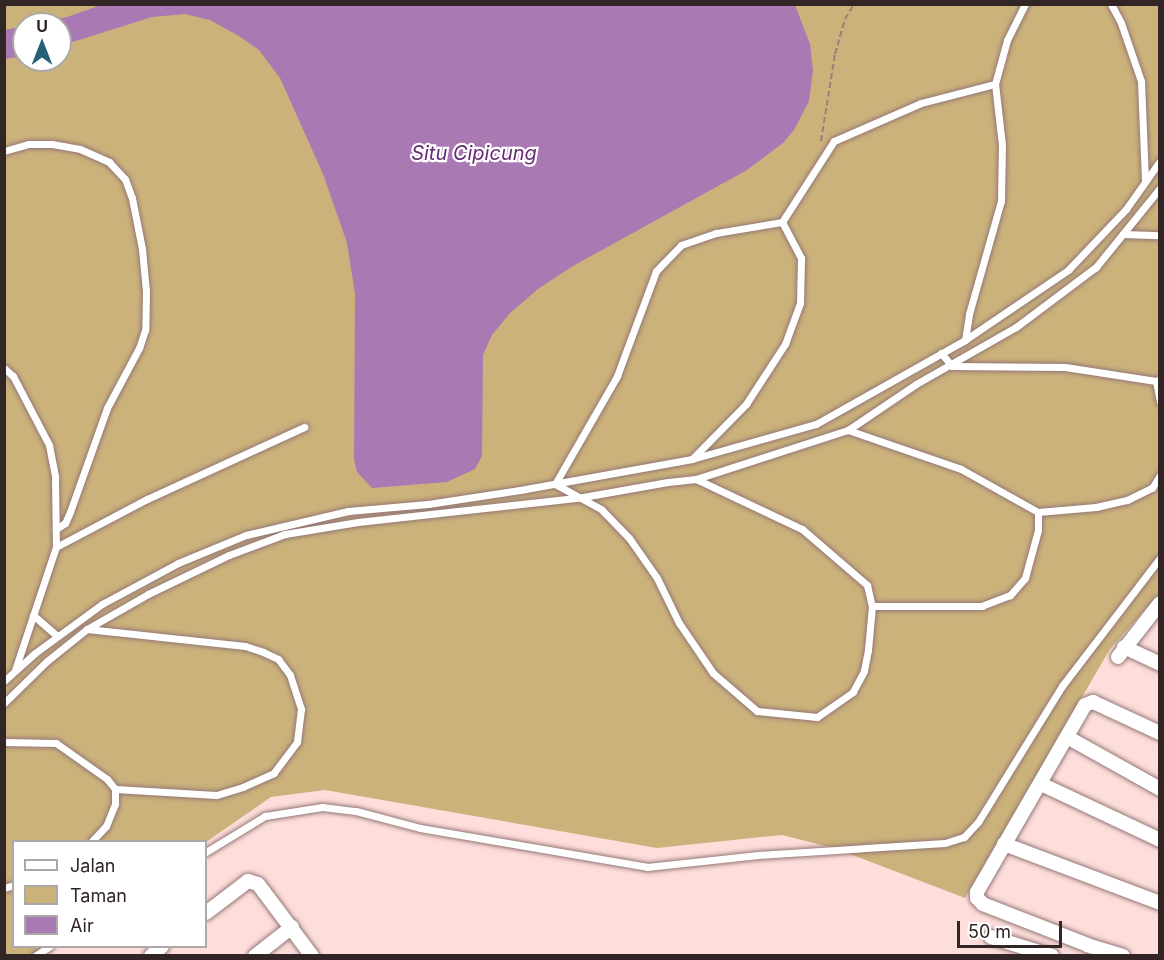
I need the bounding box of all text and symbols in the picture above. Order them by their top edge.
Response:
north arrow [12,12,72,72]
text: U [36,16,48,36]
water label: Situ Cipicung [411,141,537,165]
legend [12,840,207,948]
text: Jalan [70,855,115,876]
text: Taman [70,885,127,906]
scale bar [960,909,1065,947]
text: Air [70,915,94,936]
text: 50 m [968,921,1011,942]

